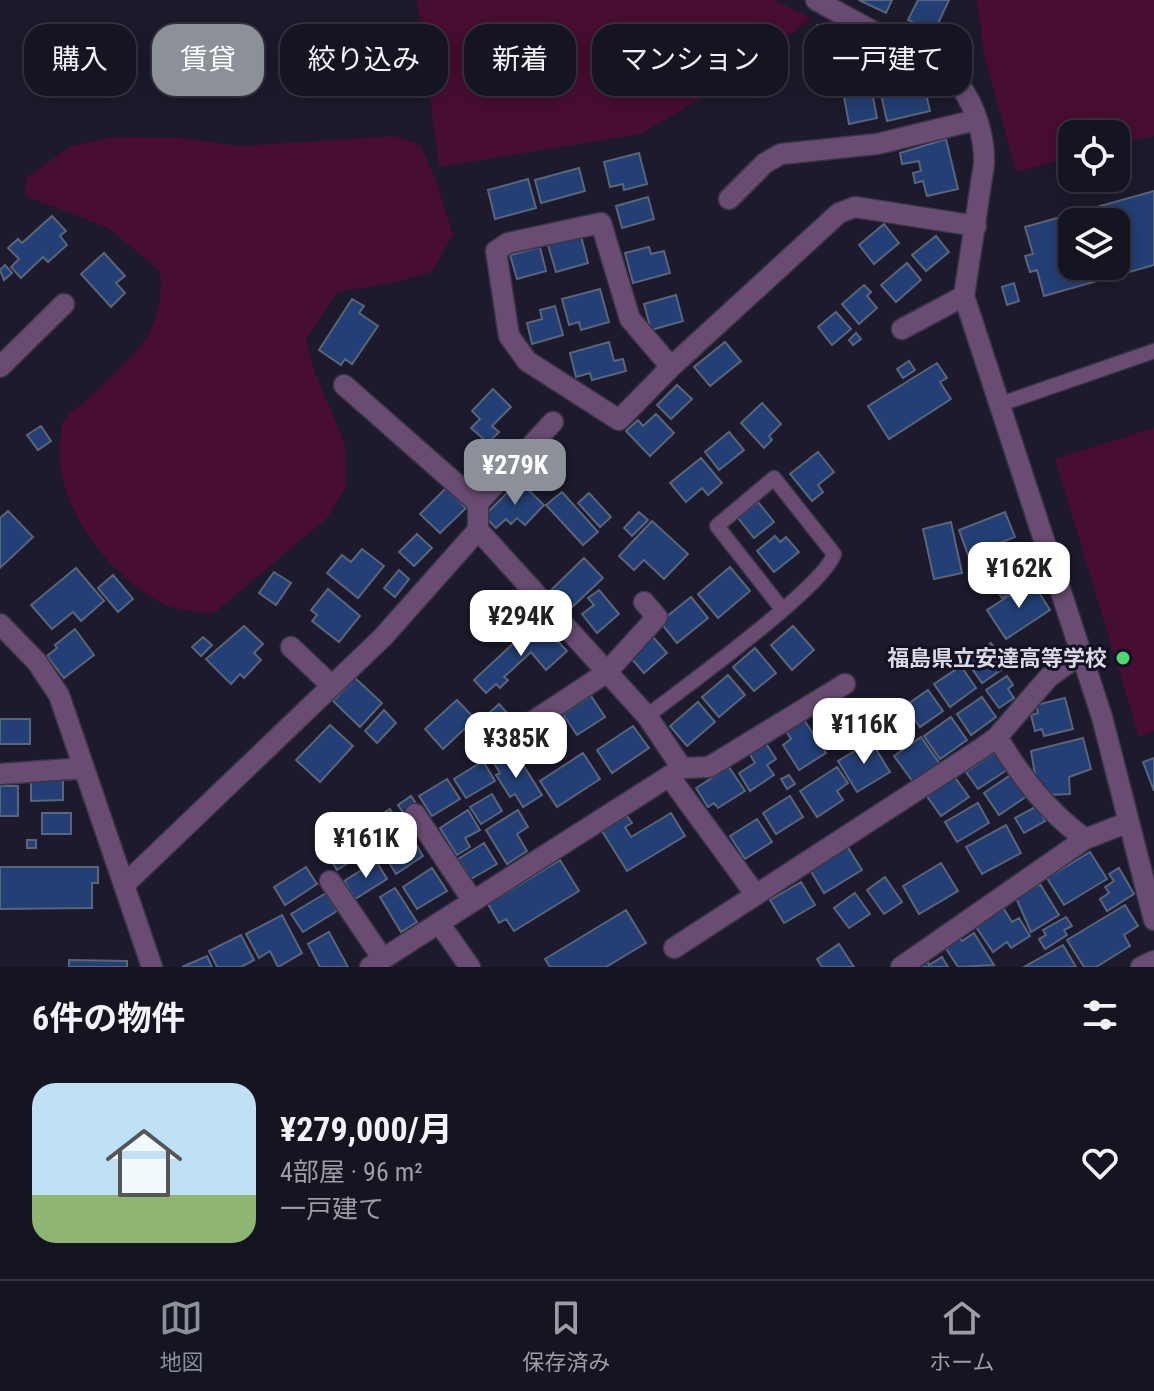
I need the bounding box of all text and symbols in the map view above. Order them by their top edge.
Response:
chip: 購入 [24,24,136,96]
chip: 賃貸 [152,24,264,96]
chip: 絞り込み [280,24,448,96]
chip: 新着 [464,24,576,96]
chip: マンション [592,24,788,96]
chip: 一戸建て [804,24,972,96]
map controls [1058,120,1130,280]
button: locate [1058,120,1130,192]
button: layers [1058,208,1130,280]
pin: ¥279K [459,439,571,507]
text: ¥279K [482,450,548,480]
pin: ¥162K [963,542,1075,610]
text: ¥162K [986,553,1052,583]
pin: ¥294K [465,590,577,658]
text: ¥294K [488,601,554,631]
place label: 福島県立安達高等学校 [887,646,1107,671]
marker: 福島県立安達高等学校 [1114,649,1132,667]
pin: ¥116K [808,698,920,766]
text: ¥116K [831,709,897,739]
pin: ¥385K [460,712,572,780]
text: ¥385K [483,723,549,753]
pin: ¥161K [310,812,422,880]
text: ¥161K [333,823,399,853]
icon: filters [1078,993,1122,1037]
text: 6件の物件 [32,998,185,1038]
text: ¥279,000/月 [280,1109,453,1149]
icon: home [96,1115,192,1211]
icon: heart [1078,1141,1122,1185]
text: 4部屋 · 96 m² [280,1157,423,1187]
text: 一戸建て [280,1194,384,1224]
tab: 地図 [159,1296,203,1376]
tab: 保存済み [522,1296,610,1376]
tab: ホーム [929,1296,995,1376]

